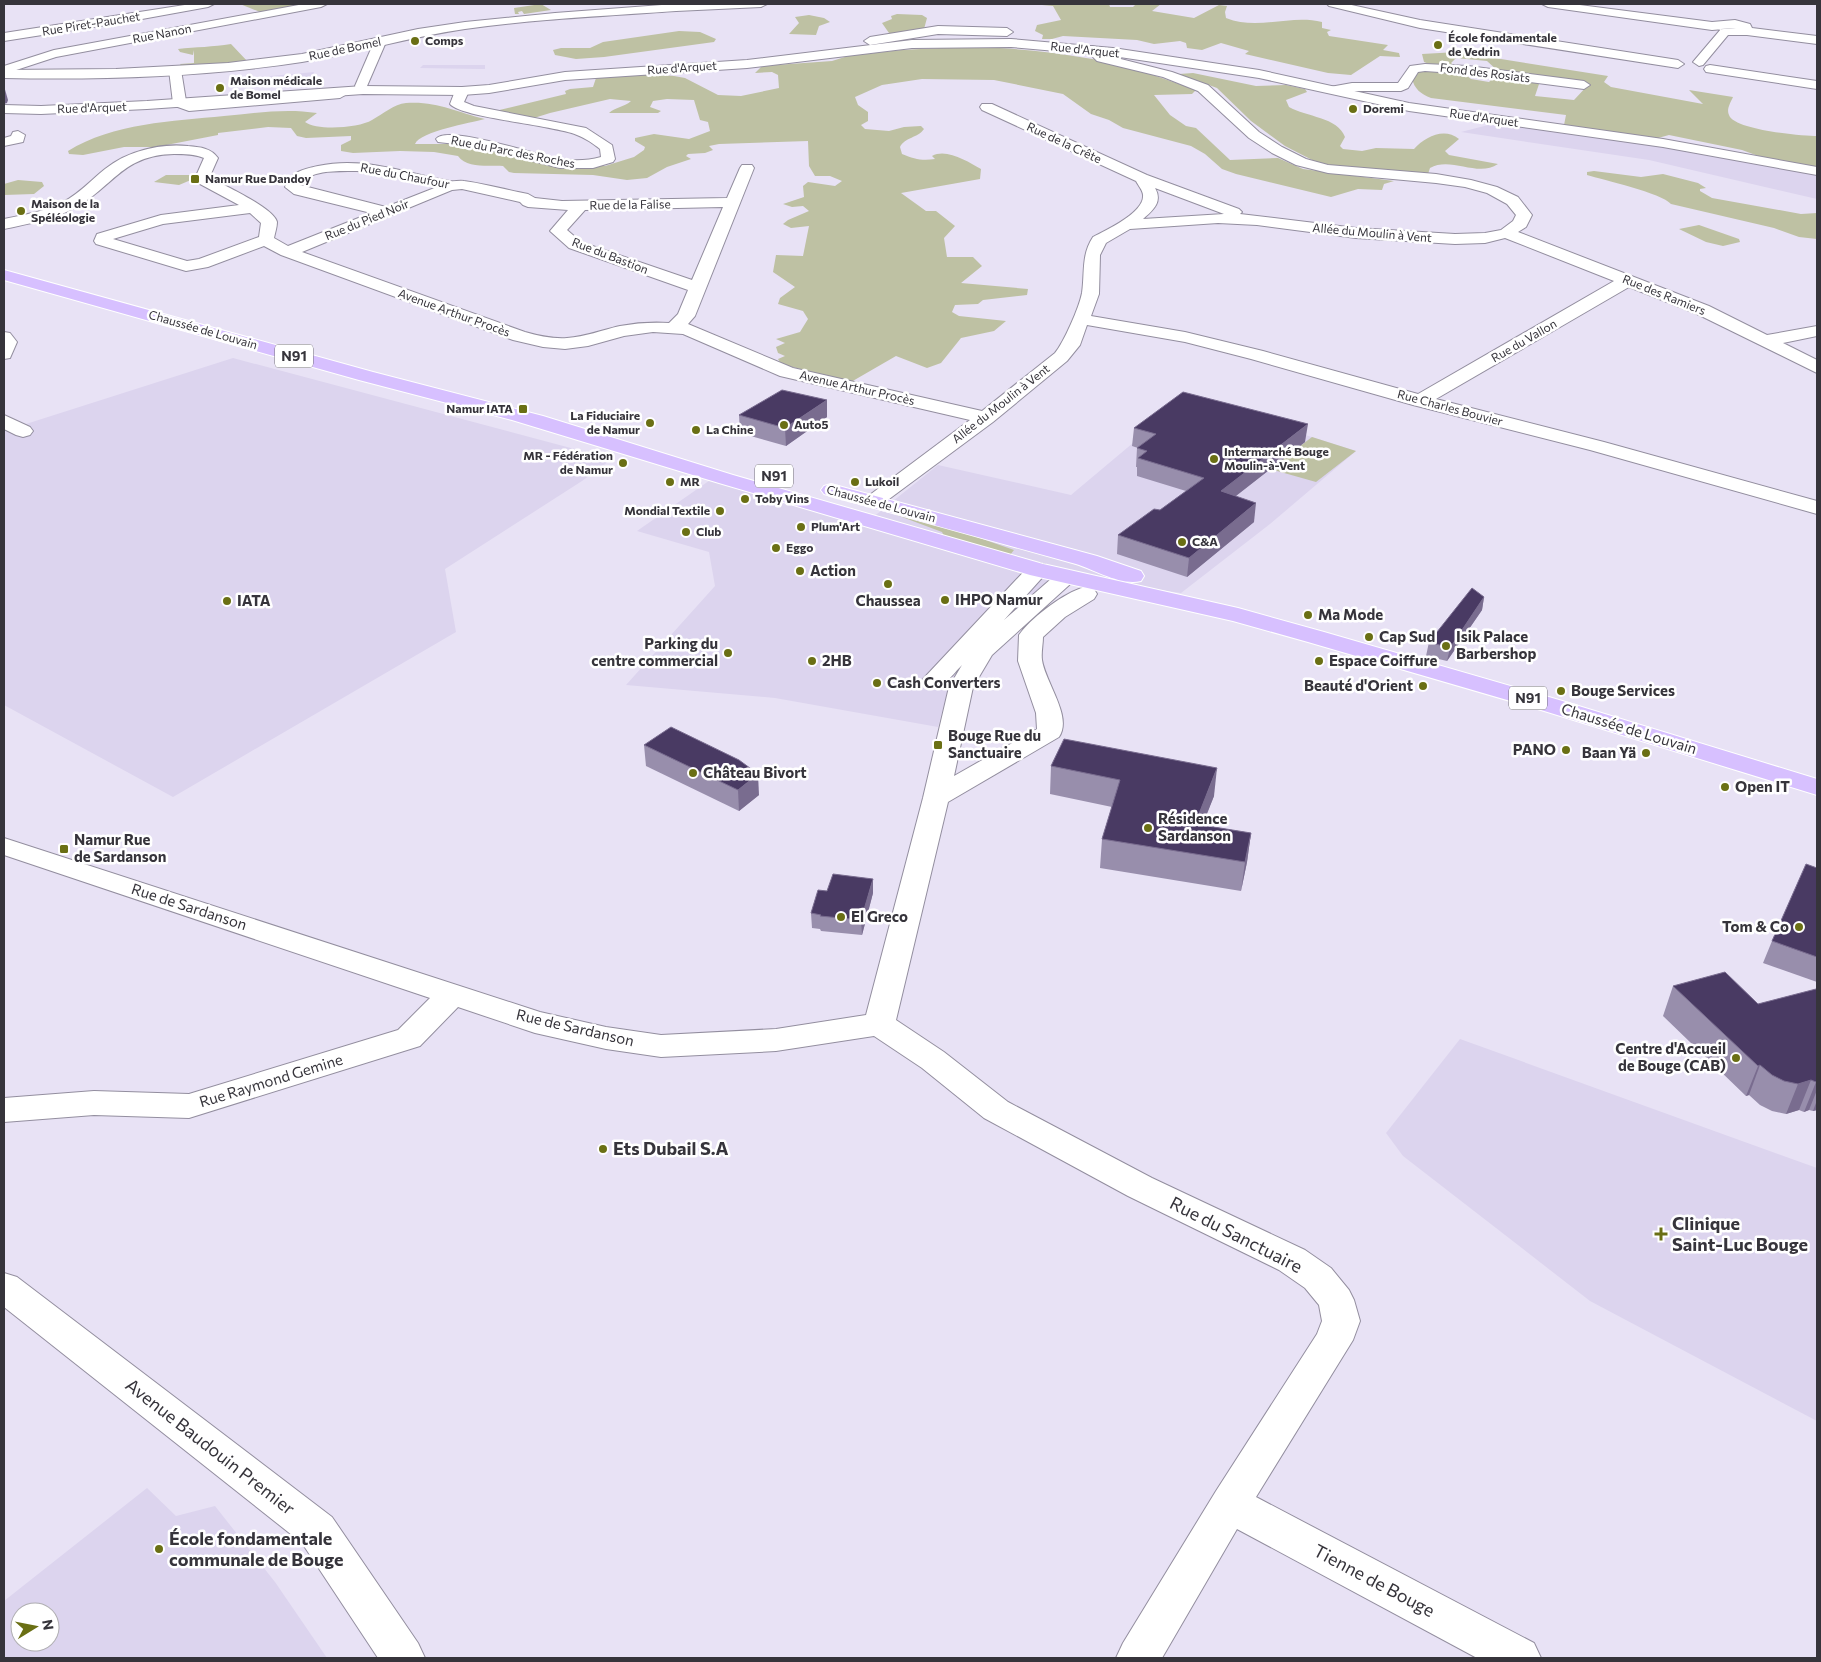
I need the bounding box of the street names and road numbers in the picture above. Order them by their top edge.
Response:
street label: Rue Piret-Pauchet [41,8,141,38]
street label: Rue Nanon [131,20,192,46]
street label: Rue de Bomel [307,34,382,63]
street label: Rue d'Arquet [1050,38,1121,60]
street label: Rue d'Arquet [647,58,717,76]
street label: Fond des Rosiats [1439,60,1531,84]
street label: Rue d'Arquet [57,99,127,115]
street label: Rue d'Arquet [1449,105,1520,129]
street label: Rue de la Crête [1025,119,1104,165]
street label: Rue du Parc des Roches [450,132,577,170]
street label: Rue du Chaufour [359,160,451,191]
street label: Rue du Pied Noir [323,196,411,242]
street label: Rue de la Falise [589,196,671,212]
street label: Allée du Moulin à Vent [1312,220,1433,244]
street label: Rue du Bastion [570,234,651,276]
street label: Rue des Ramiers [1621,271,1708,317]
street label: Avenue Arthur Procès [397,285,512,339]
street label: Chaussée de Louvain [147,307,259,351]
street label: Rue du Vallon [1488,316,1559,365]
road number: N91 [275,344,313,368]
street label: Allée du Moulin à Vent [949,361,1052,446]
street label: Avenue Arthur Procès [798,367,916,407]
street label: Rue Charles Bouvier [1396,386,1505,428]
road number: N91 [755,464,793,488]
street label: Chaussée de Louvain [825,482,937,524]
road number: N91 [1509,686,1547,710]
street label: Chaussée de Louvain [1559,699,1699,757]
street label: Rue de Sardanson [129,879,249,933]
street label: Rue de Sardanson [515,1005,636,1049]
street label: Rue Raymond Gemine [197,1050,345,1110]
street label: Rue du Sanctuaire [1166,1191,1306,1277]
street label: Avenue Baudouin Premier [122,1373,300,1519]
street label: Tienne de Bouge [1310,1539,1439,1621]

